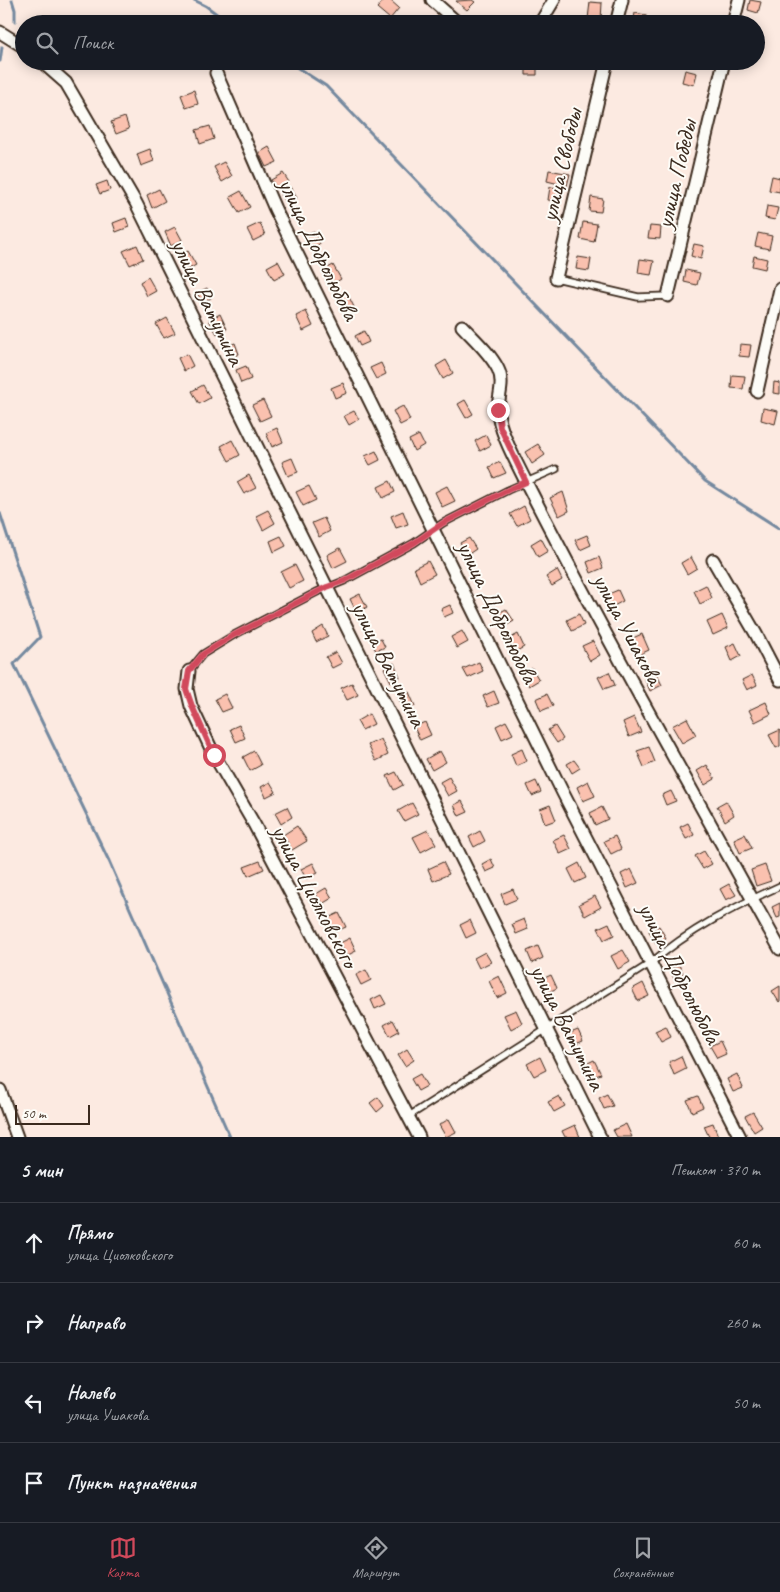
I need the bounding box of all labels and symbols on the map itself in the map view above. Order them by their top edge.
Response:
street label: улица Свободы [533,103,589,227]
street label: улица Победы [648,114,704,233]
street label: улица Добролюбова [271,171,367,326]
street label: улица Ватутина [164,232,252,372]
route end [487,399,510,422]
street label: улица Добролюбова [450,534,546,689]
street label: улица Ушакова [585,566,671,692]
street label: улица Ватутина [344,594,434,733]
route start [203,744,226,767]
street label: улица Циолковского [264,818,366,975]
street label: улица Добролюбова [631,896,729,1050]
street label: улица Ватутина [523,957,613,1096]
scale bar [15,1102,90,1125]

